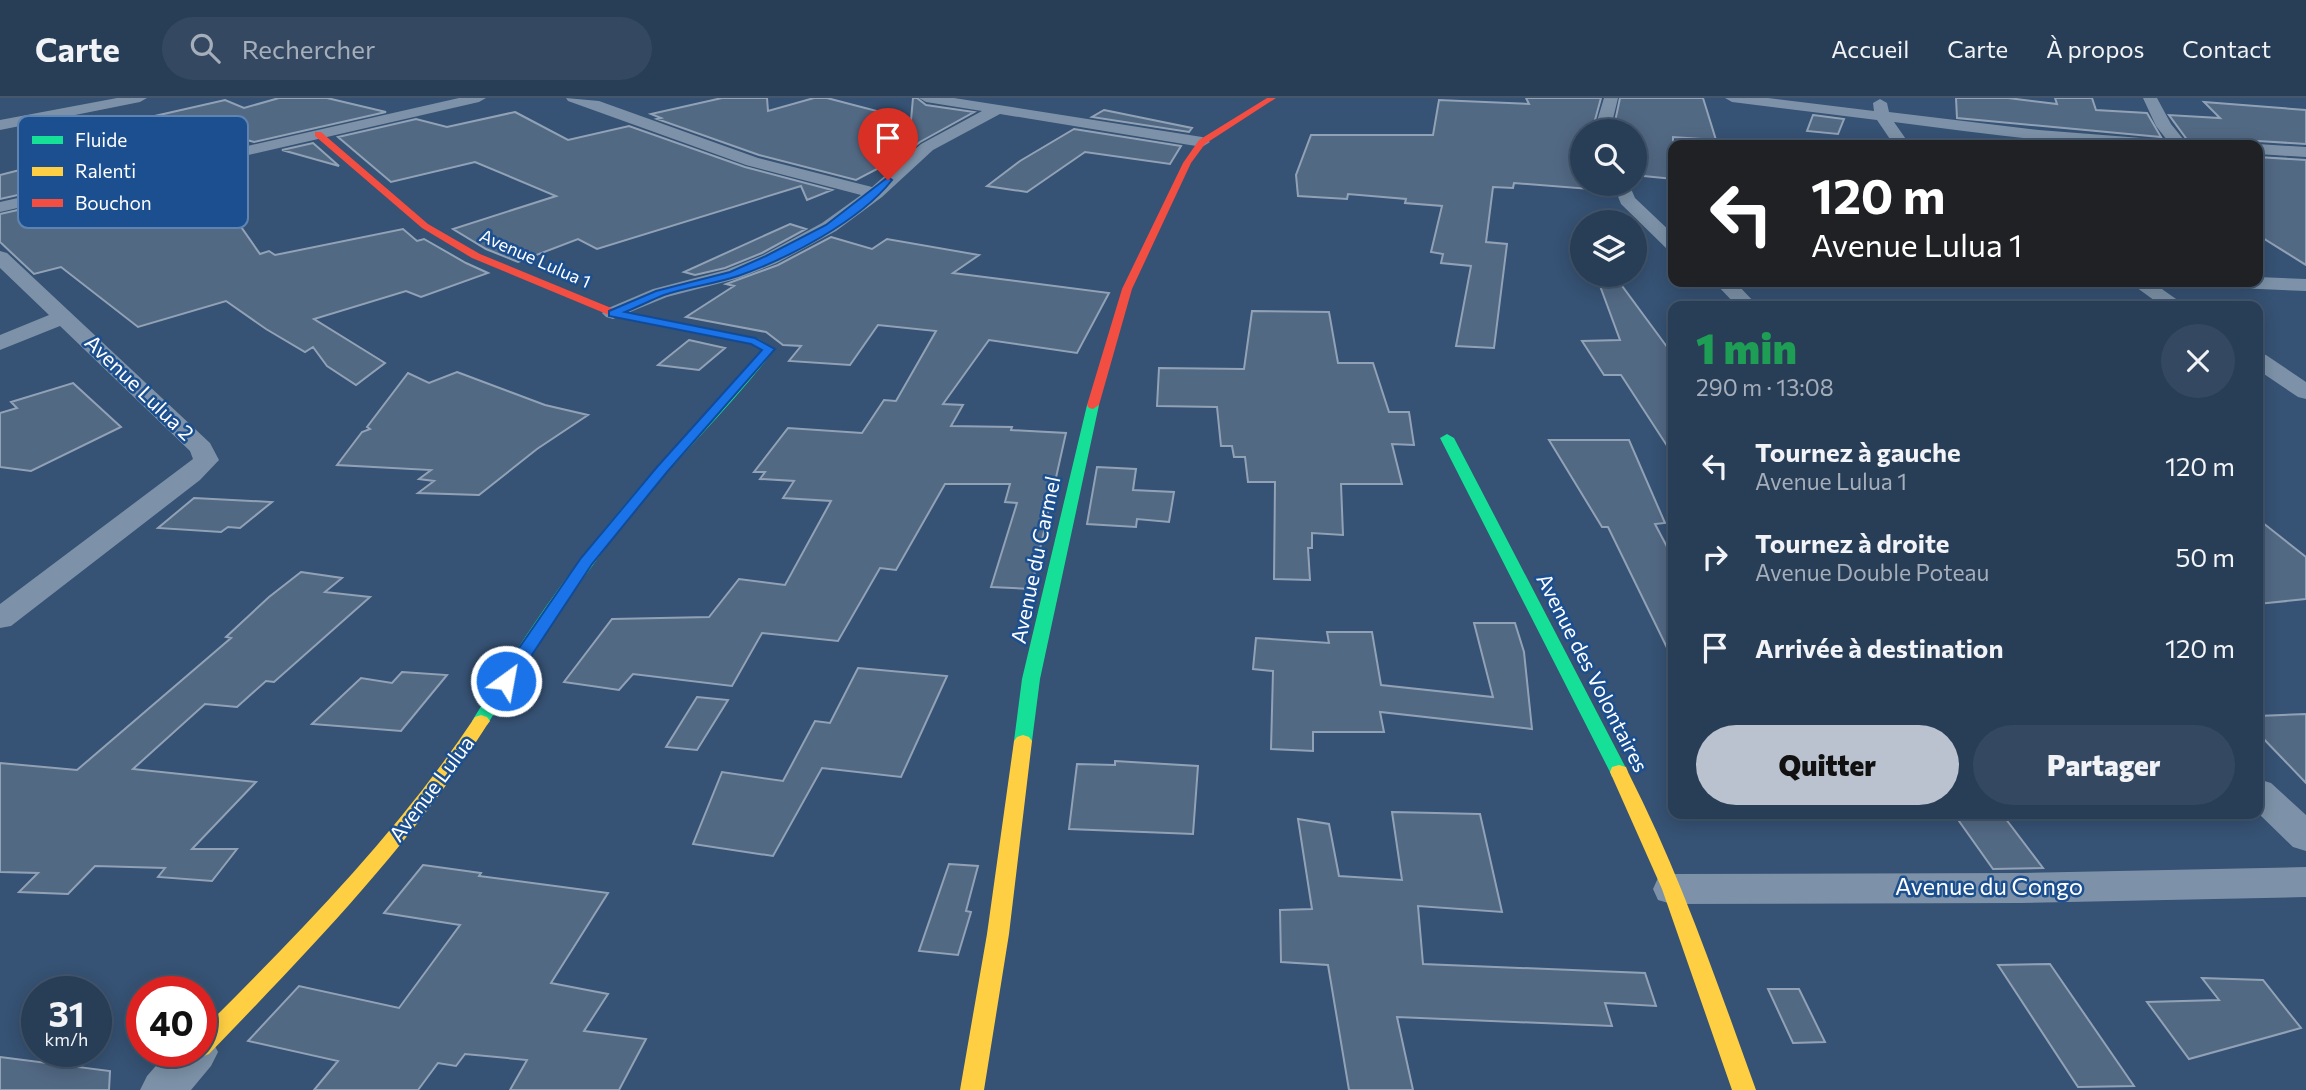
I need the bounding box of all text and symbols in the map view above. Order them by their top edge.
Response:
search box [162,17,652,80]
text: Carte [35,28,120,69]
icon: search [186,29,224,67]
text: Rechercher [242,33,375,64]
text: Accueil [1831,34,1909,63]
text: Carte [1947,34,2008,63]
text: À propos [2046,34,2144,63]
text: Contact [2182,34,2271,63]
pin [858,108,918,180]
legend [18,116,248,228]
icon: arrive [869,119,907,157]
map controls [1570,119,1647,287]
button: search [1570,119,1647,196]
text: Fluide [75,128,127,151]
text: Ralenti [75,159,136,182]
text: 120 m [1811,164,1945,224]
icon: left [1696,168,1787,259]
text: Bouchon [75,191,152,214]
button: layers [1570,210,1647,287]
street label: Avenue Lulua 1 [477,224,594,292]
text: Avenue Lulua 1 [1811,224,2023,264]
text: 1 min [1696,321,1797,373]
button: close [2161,324,2235,398]
street label: Avenue Lulua 2 [80,329,200,445]
text: 290 m · 13:08 [1696,373,1834,401]
text: Tournez à gauche [1755,436,1961,467]
icon: left [1696,447,1734,485]
text: 120 m [2165,450,2235,481]
text: Avenue Lulua 1 [1755,467,1907,495]
street label: Avenue du Carmel [1005,474,1064,646]
text: Tournez à droite [1755,527,1950,558]
icon: right [1696,538,1734,576]
text: 50 m [2175,541,2235,572]
text: Avenue Double Poteau [1755,558,1989,586]
street label: Avenue des Volontaires [1532,569,1654,776]
icon: arrive [1696,629,1734,667]
text: Arrivée à destination [1755,632,2003,663]
text: 120 m [2165,632,2235,663]
position arrow [469,644,543,718]
button: Quitter [1696,725,1959,805]
button: Partager [1973,725,2235,805]
street label: Avenue Lulua [383,730,479,846]
street label: Avenue du Congo [1895,871,2083,900]
speed limit sign: 40 [126,976,217,1067]
text: 31 [48,991,85,1034]
text: km/h [45,1028,88,1050]

